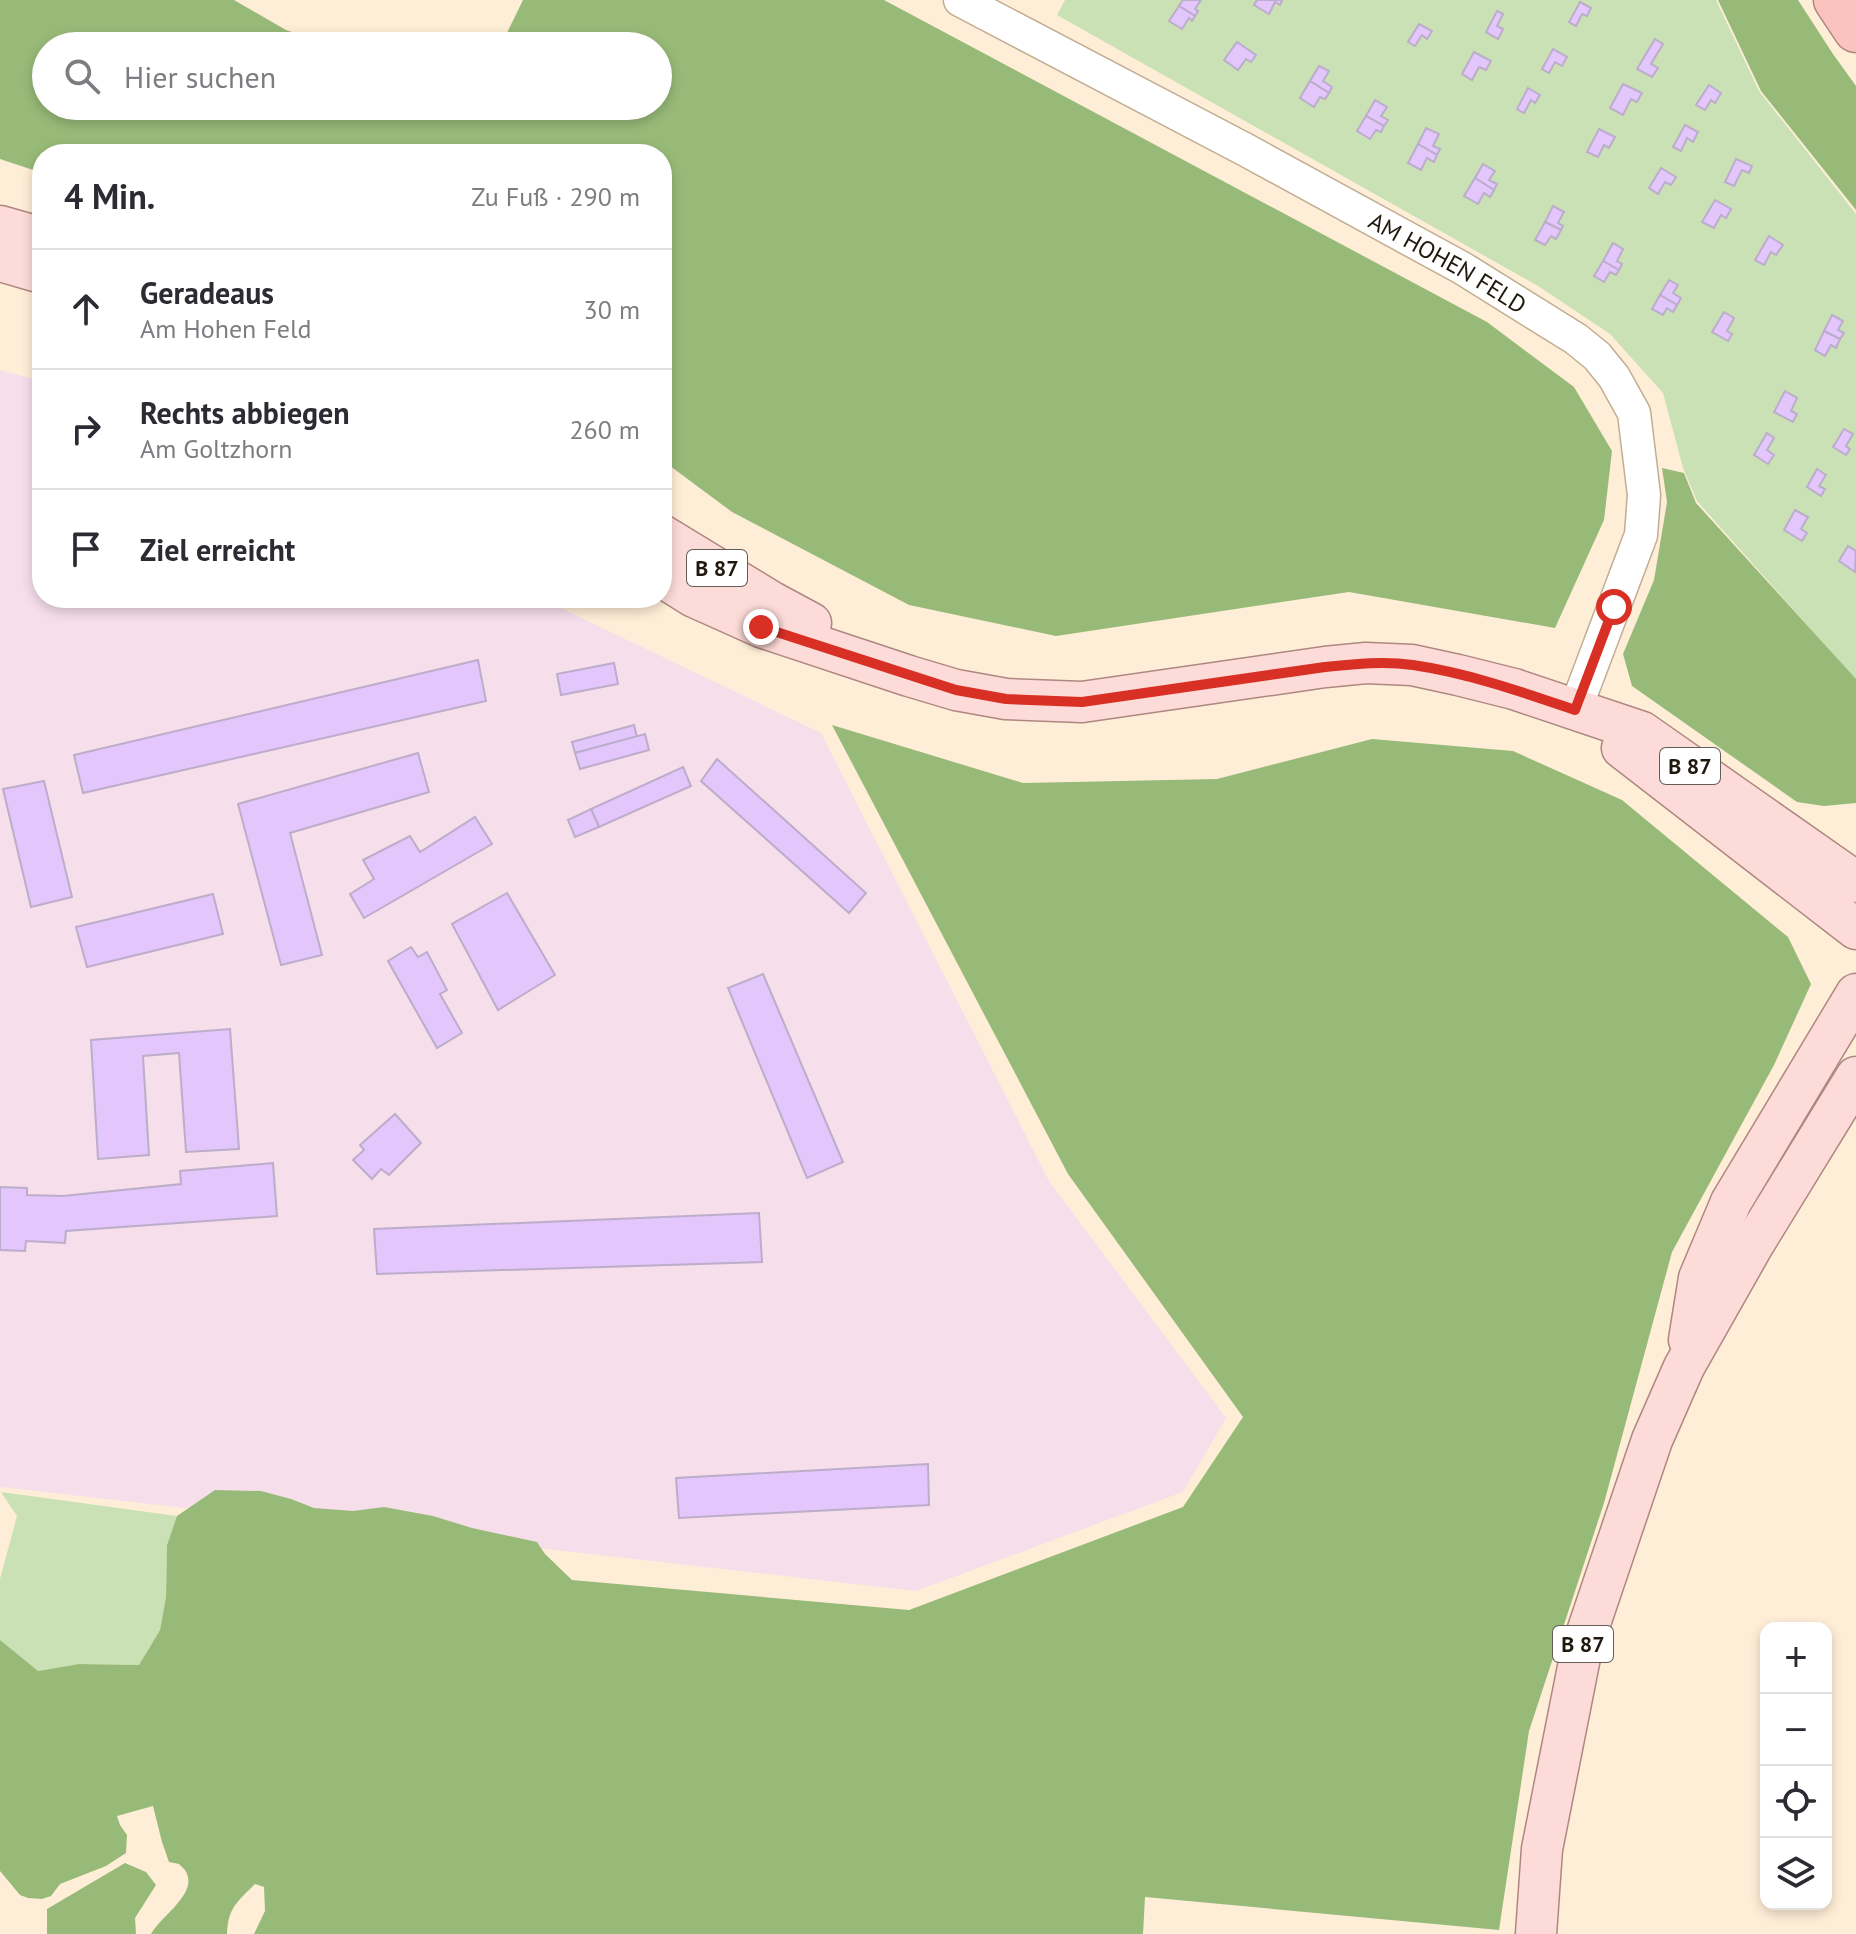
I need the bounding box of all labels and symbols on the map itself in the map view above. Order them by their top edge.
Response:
street label: AM HOHEN FELD [1364,205,1533,320]
road number: B 87 [687,550,747,586]
route start [1596,589,1632,625]
route end [743,609,779,645]
road number: B 87 [1660,748,1720,784]
road number: B 87 [1553,1626,1613,1662]

